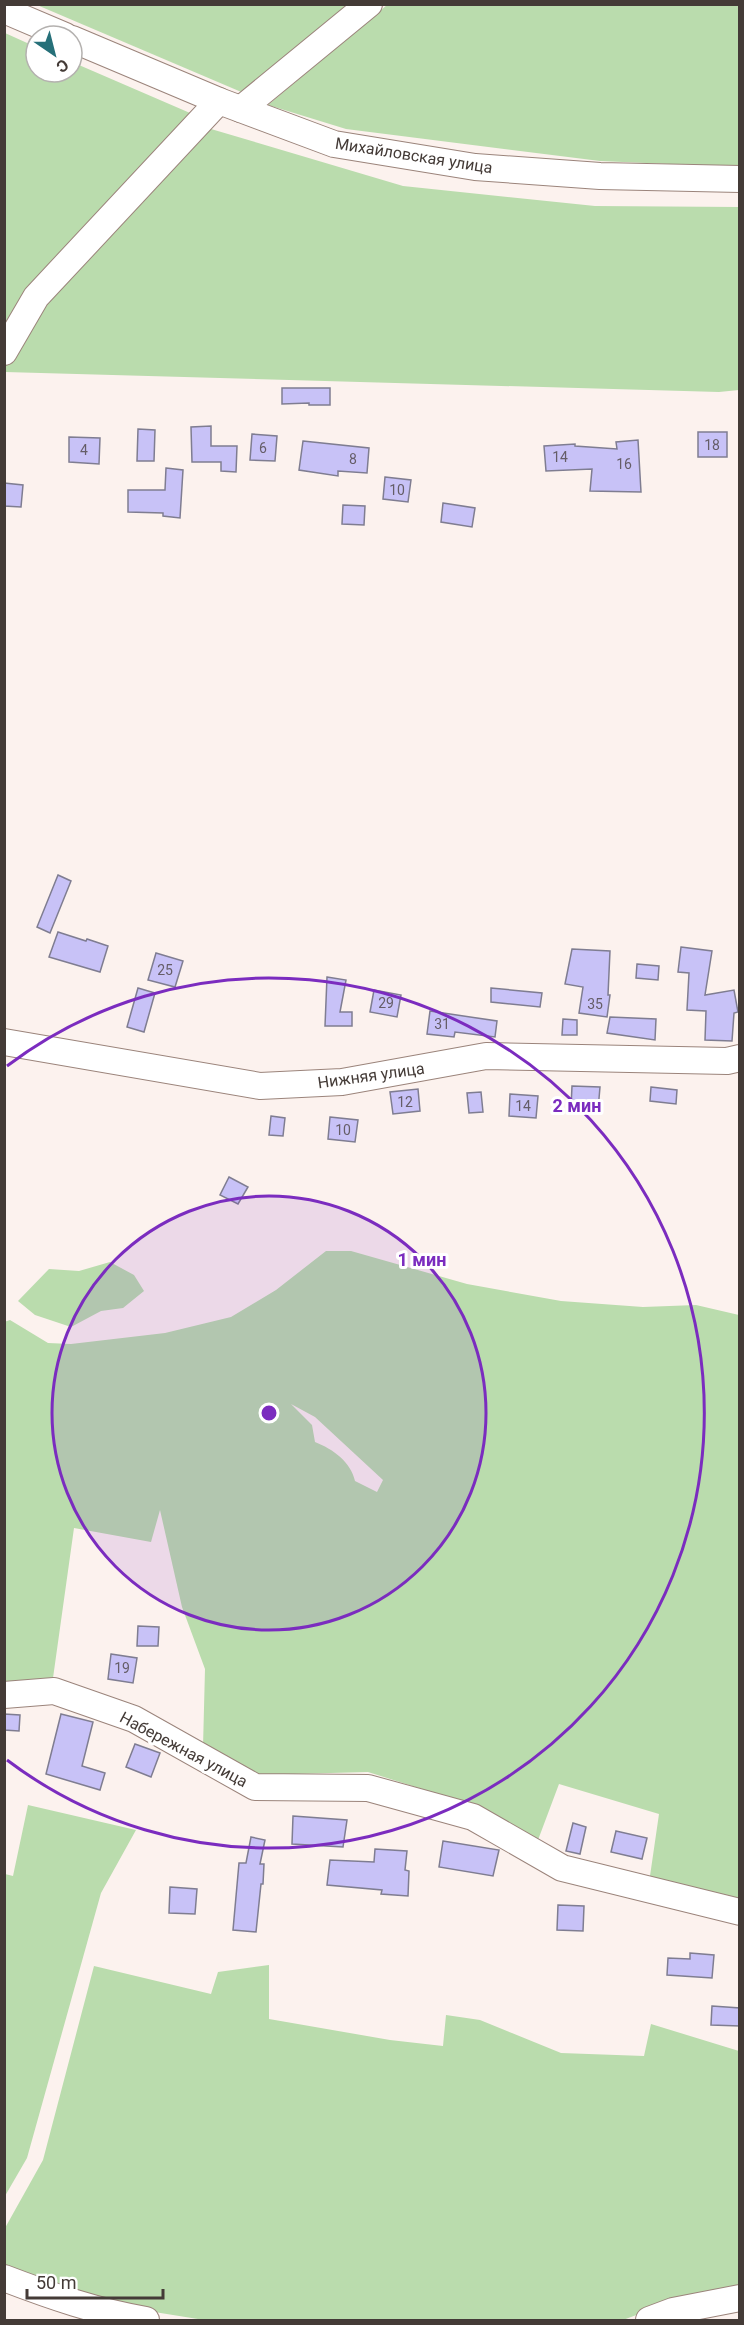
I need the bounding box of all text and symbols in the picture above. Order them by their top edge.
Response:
north arrow [24,24,84,84]
text: С [53,55,72,77]
street label: Михайловская улица [334,134,494,177]
house number: 18 [704,437,720,453]
house number: 6 [259,440,267,456]
house number: 4 [80,442,88,458]
house number: 14 [552,449,568,465]
house number: 8 [349,451,357,467]
house number: 16 [616,456,632,472]
house number: 10 [389,482,405,498]
house number: 25 [157,962,173,978]
house number: 29 [378,995,394,1011]
house number: 35 [587,996,603,1012]
house number: 31 [434,1016,450,1032]
street label: Нижняя улица [316,1059,426,1092]
house number: 12 [397,1094,413,1110]
text: 2 мин [553,1095,601,1116]
house number: 14 [515,1098,531,1114]
house number: 10 [335,1122,351,1138]
text: 1 мин [398,1249,446,1270]
centre of rings [259,1403,279,1423]
house number: 19 [114,1660,130,1676]
street label: Набережная улица [117,1708,251,1791]
scale bar [27,2262,164,2300]
text: 50 m [36,2272,76,2293]

